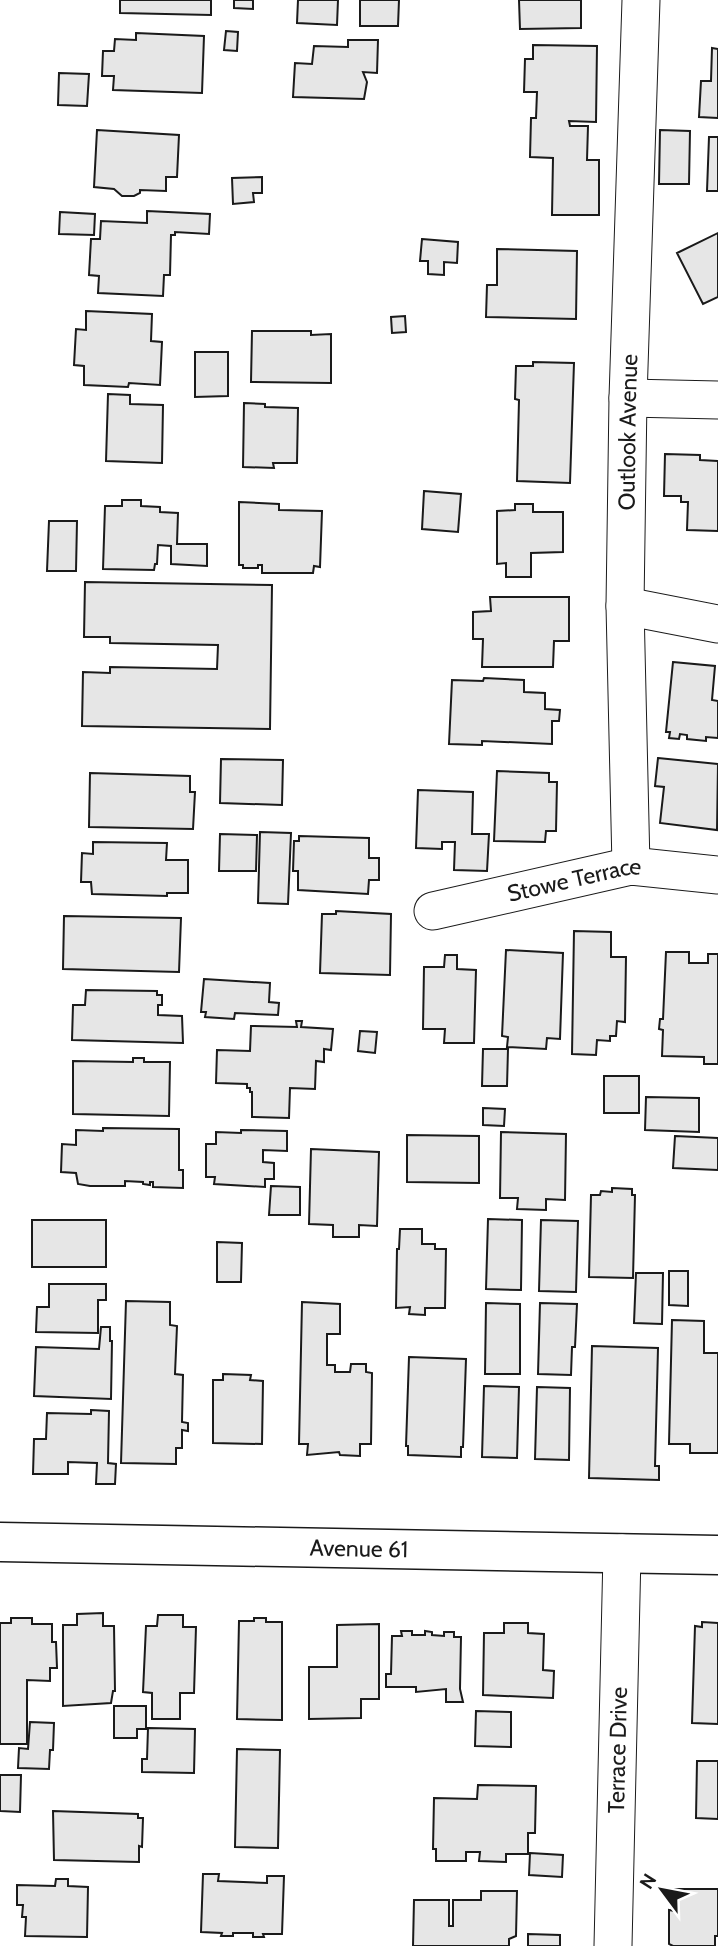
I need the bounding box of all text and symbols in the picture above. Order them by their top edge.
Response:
street label: Outlook Avenue [612,353,643,511]
street label: Stowe Terrace [505,852,643,908]
street label: Avenue 61 [309,1534,408,1563]
street label: Terrace Drive [602,1686,633,1814]
north arrow [627,1855,697,1925]
text: N [635,1869,661,1893]

